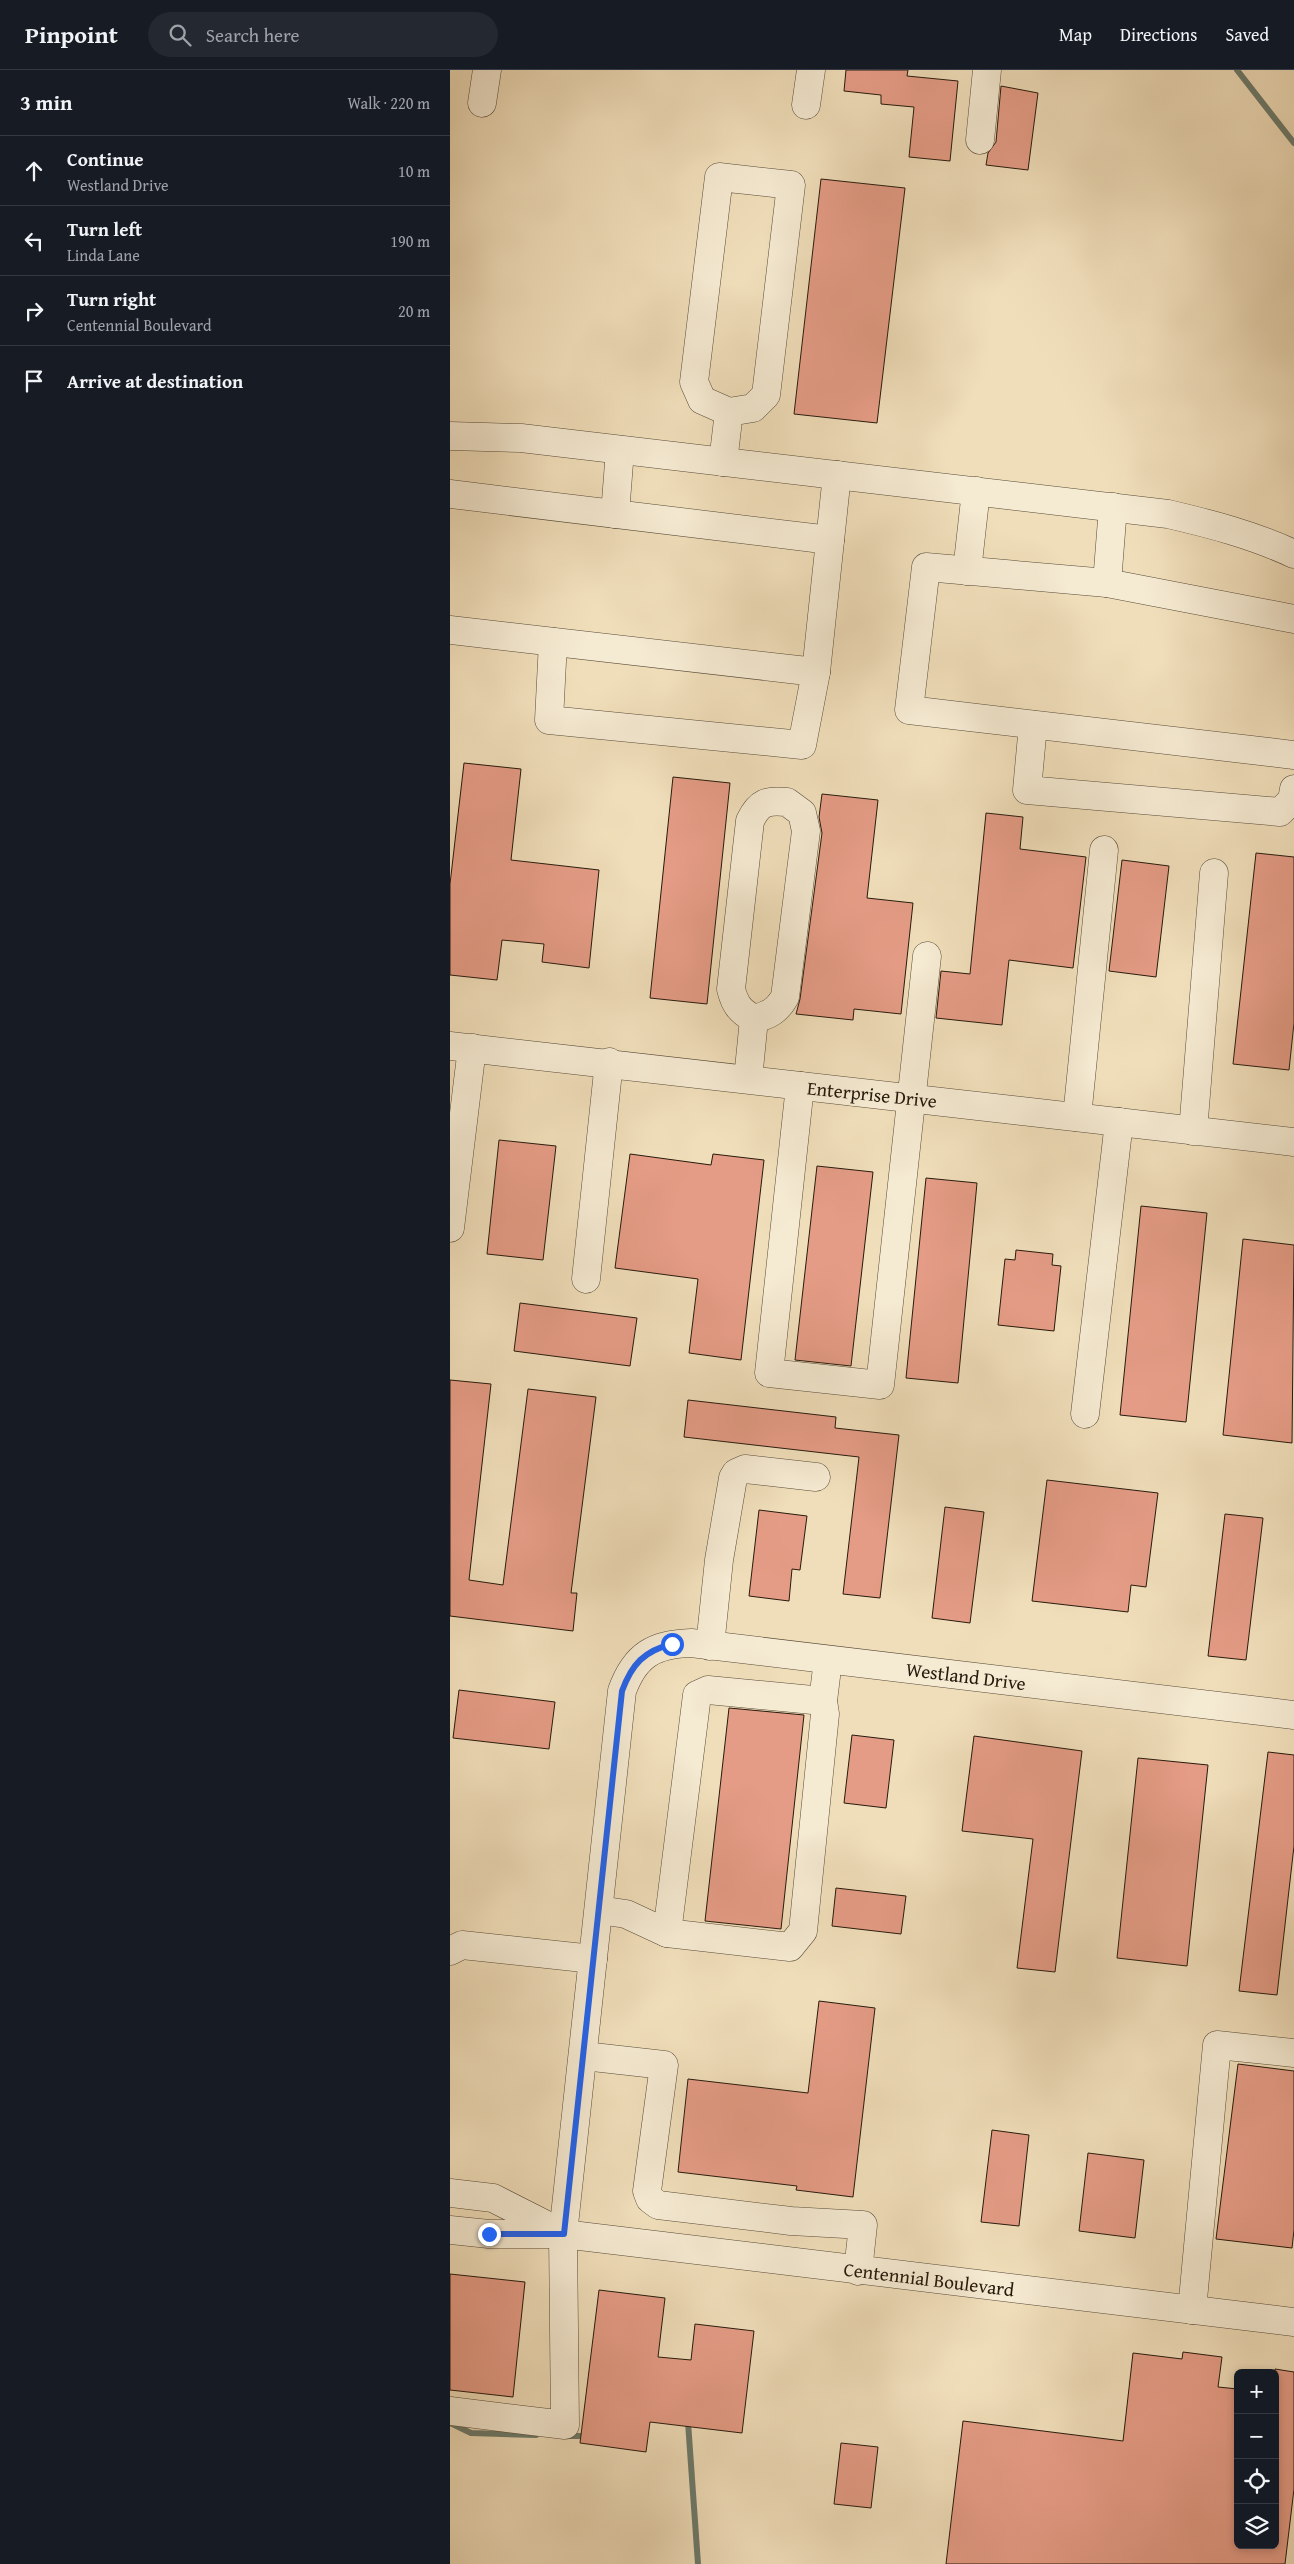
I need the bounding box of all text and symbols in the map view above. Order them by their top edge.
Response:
search box [148,12,498,57]
text: Pinpoint [25,17,118,52]
icon: search [166,21,194,49]
text: Search here [206,21,299,49]
text: Map [1059,21,1092,48]
text: Directions [1120,21,1197,48]
text: Saved [1225,21,1269,48]
text: 3 min [20,87,72,118]
text: Walk · 220 m [347,91,430,115]
text: Continue [67,145,144,173]
icon: ahead [20,157,48,185]
text: 10 m [398,159,430,183]
text: Westland Drive [67,173,168,197]
text: Turn left [67,215,142,243]
icon: left [20,227,48,255]
text: 190 m [390,229,430,253]
text: Linda Lane [67,243,140,267]
text: Turn right [67,285,156,313]
icon: right [20,297,48,325]
text: 20 m [398,299,430,323]
text: Centennial Boulevard [67,313,211,337]
icon: arrive [20,367,48,395]
text: Arrive at destination [67,367,243,395]
street label: Enterprise Drive [806,1073,938,1115]
route start [661,1633,684,1656]
street label: Westland Drive [904,1655,1028,1697]
route end [478,2223,501,2246]
street label: Centennial Boulevard [842,2255,1017,2303]
map controls [1234,2369,1279,2549]
button: + [1234,2369,1279,2414]
button: − [1234,2414,1279,2459]
button: locate [1234,2459,1279,2504]
button: layers [1234,2504,1279,2549]

